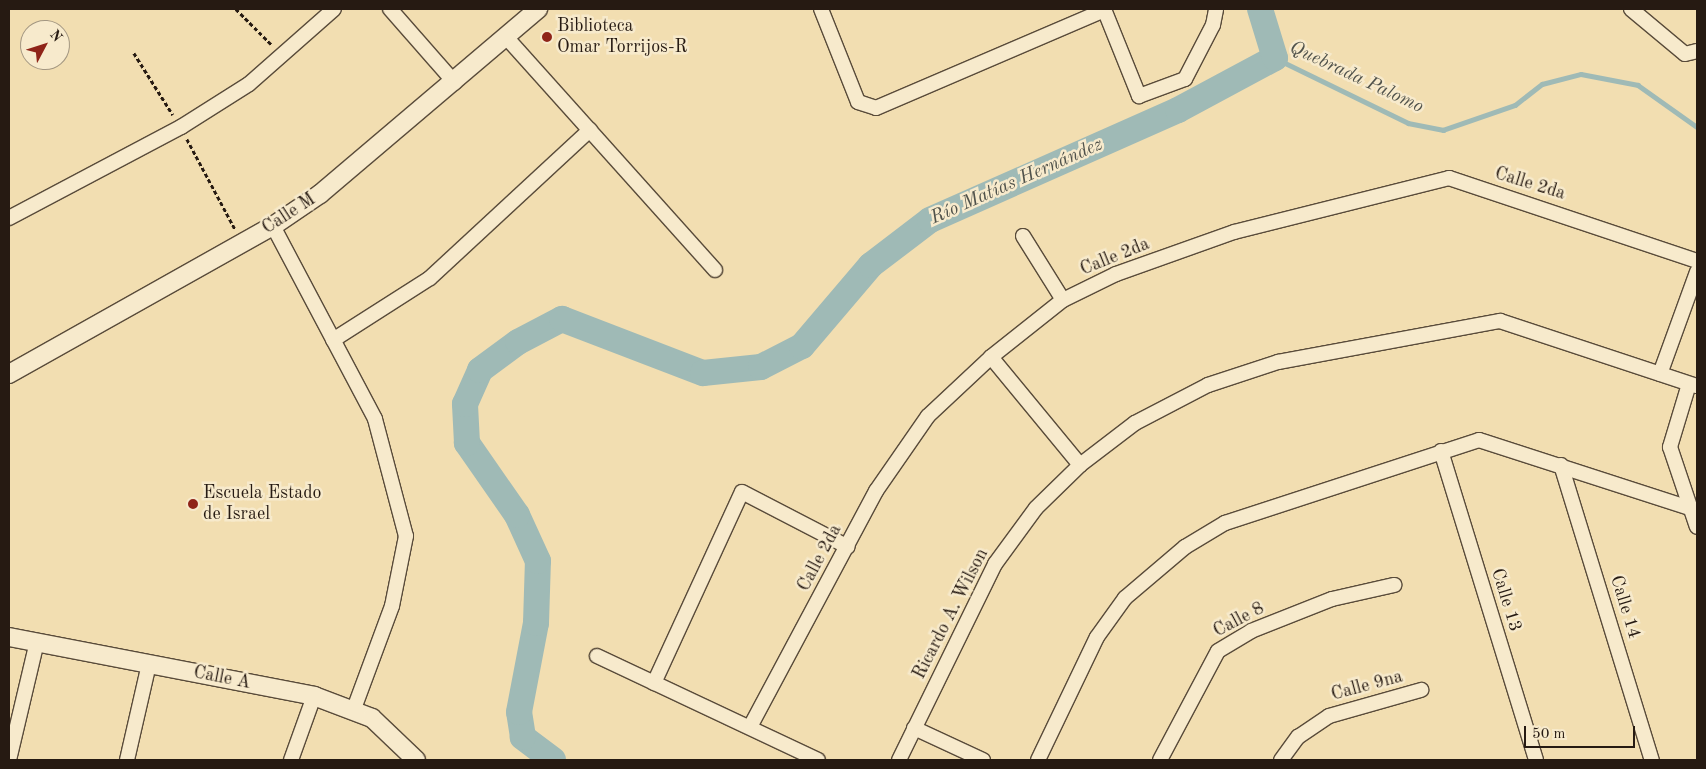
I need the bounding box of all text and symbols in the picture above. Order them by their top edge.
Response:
place label: Biblioteca Omar Torrijos-R [557,16,687,58]
north arrow [20,20,70,70]
text: N [47,27,65,45]
marker: Biblioteca Omar Torrijos-R [541,31,553,43]
water label: Quebrada Palomo [1285,37,1427,119]
water label: Río Matías Hernández [927,134,1107,230]
street label: Calle 2da [1492,163,1568,205]
street label: Calle M [258,189,320,239]
street label: Calle 2da [1077,233,1153,281]
place label: Escuela Estado de Israel [203,483,322,526]
marker: Escuela Estado de Israel [187,498,199,510]
street label: Calle 2da [793,521,847,595]
street label: Ricardo A. Wilson [909,545,993,683]
street label: Calle 13 [1486,566,1526,634]
street label: Calle 14 [1605,573,1645,641]
street label: Calle 8 [1210,598,1268,642]
street label: Calle A [192,662,252,694]
street label: Calle 9na [1329,666,1405,706]
scale bar [1526,716,1637,748]
text: 50 m [1532,727,1566,742]

